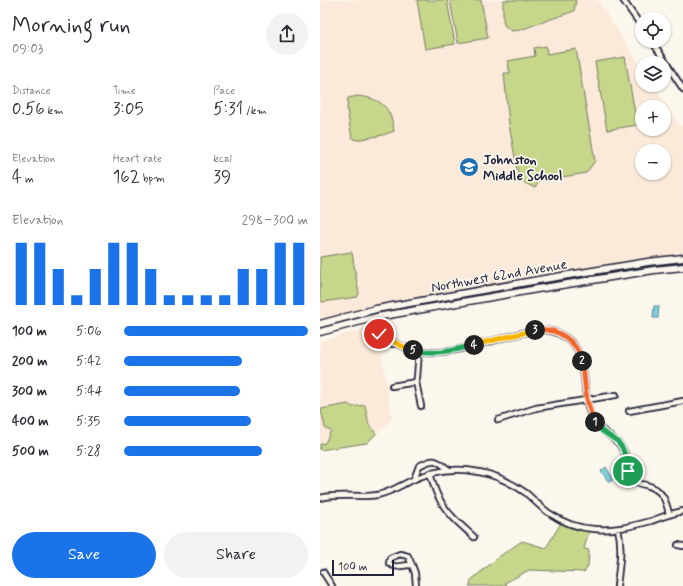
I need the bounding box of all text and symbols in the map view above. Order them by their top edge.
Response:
text: Morning run [12,12,131,40]
map controls [635,12,671,180]
button: locate [635,12,671,48]
button: share [266,13,308,55]
text: 09:03 [12,41,43,58]
button: layers [635,56,671,92]
text: Distance [12,84,51,98]
text: Time [113,84,136,98]
text: Pace [213,84,235,98]
text: 0.56 [12,98,45,120]
text: 3:05 [113,98,143,120]
text: 5:31 [213,98,243,120]
button: + [635,100,671,136]
text: km [45,104,64,118]
text: /km [243,104,267,118]
button: − [635,144,671,180]
place label: Johnston Middle School [483,151,562,185]
text: Elevation [12,152,55,166]
text: Heart rate [113,152,162,166]
text: kcal [213,152,232,166]
school or university icon: Johnston Middle School [458,156,480,178]
text: 4 [12,166,22,188]
text: 162 [113,166,140,188]
text: 39 [213,166,231,188]
text: m [22,172,34,186]
text: bpm [140,172,165,186]
text: Elevation [12,212,63,229]
text: 298–300 m [242,212,308,229]
street label: Northwest 62nd Avenue [430,255,569,297]
pin [362,317,396,351]
pin: 3 [525,320,545,340]
text: 100 m [12,323,47,340]
text: 5:06 [76,323,102,340]
icon: check [368,323,390,345]
text: 3 [533,323,537,337]
pin: 4 [464,335,484,355]
text: 4 [471,338,477,352]
pin: 5 [403,340,423,360]
text: 5 [410,343,416,357]
pin: 2 [572,351,592,371]
text: 200 m [12,353,47,370]
text: 5:42 [76,353,102,370]
text: 2 [579,354,585,368]
text: 300 m [12,383,47,400]
text: 5:44 [76,383,103,400]
pin: 1 [585,412,605,432]
text: 400 m [12,413,49,430]
text: 5:35 [76,413,100,430]
text: 1 [593,415,597,429]
text: 500 m [12,443,49,460]
text: 5:28 [76,443,101,460]
pin [611,454,645,488]
icon: arrive [617,460,639,482]
button: Save [12,532,156,578]
button: Share [164,532,308,578]
scale bar [332,558,394,577]
text: 100 m [338,560,368,574]

